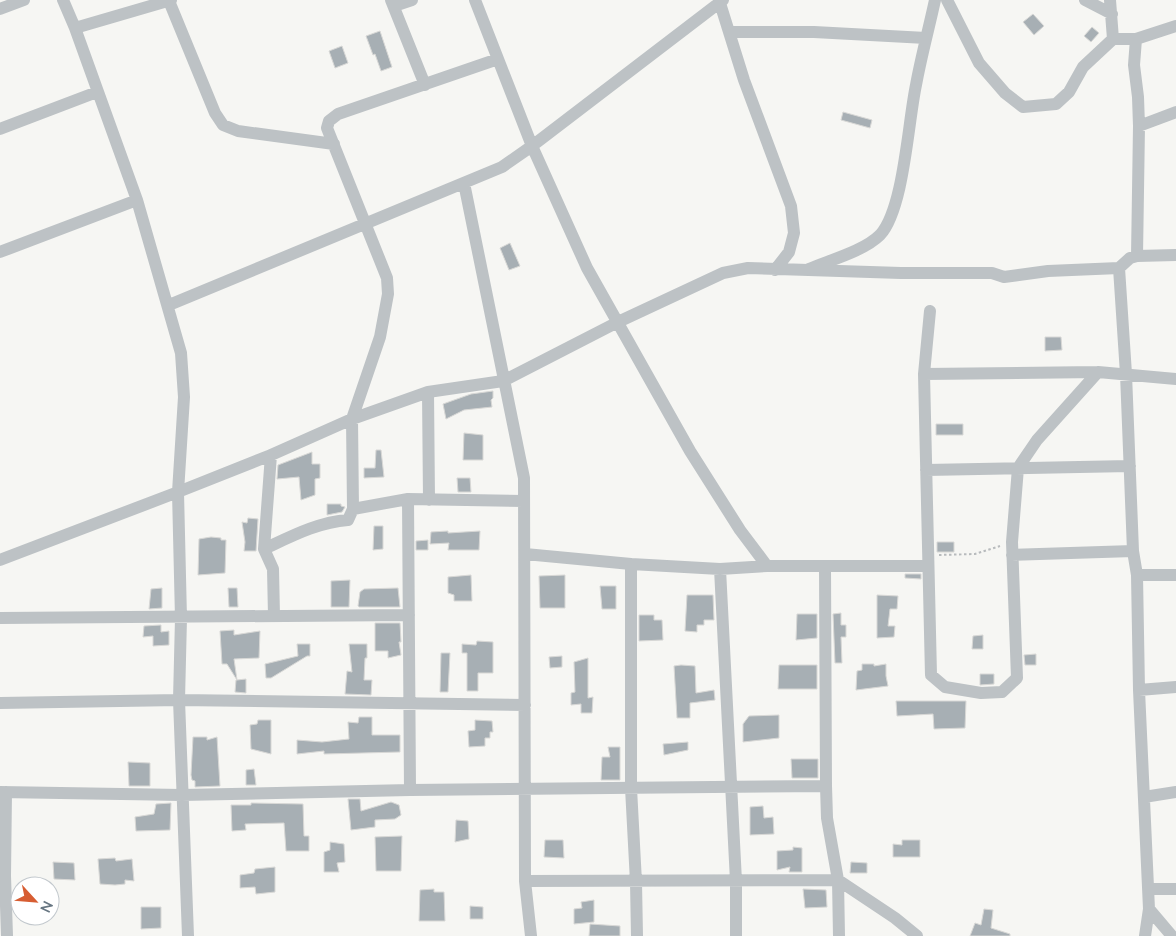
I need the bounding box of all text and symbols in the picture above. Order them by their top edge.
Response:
north arrow [10,876,60,926]
text: N [37,898,57,915]

